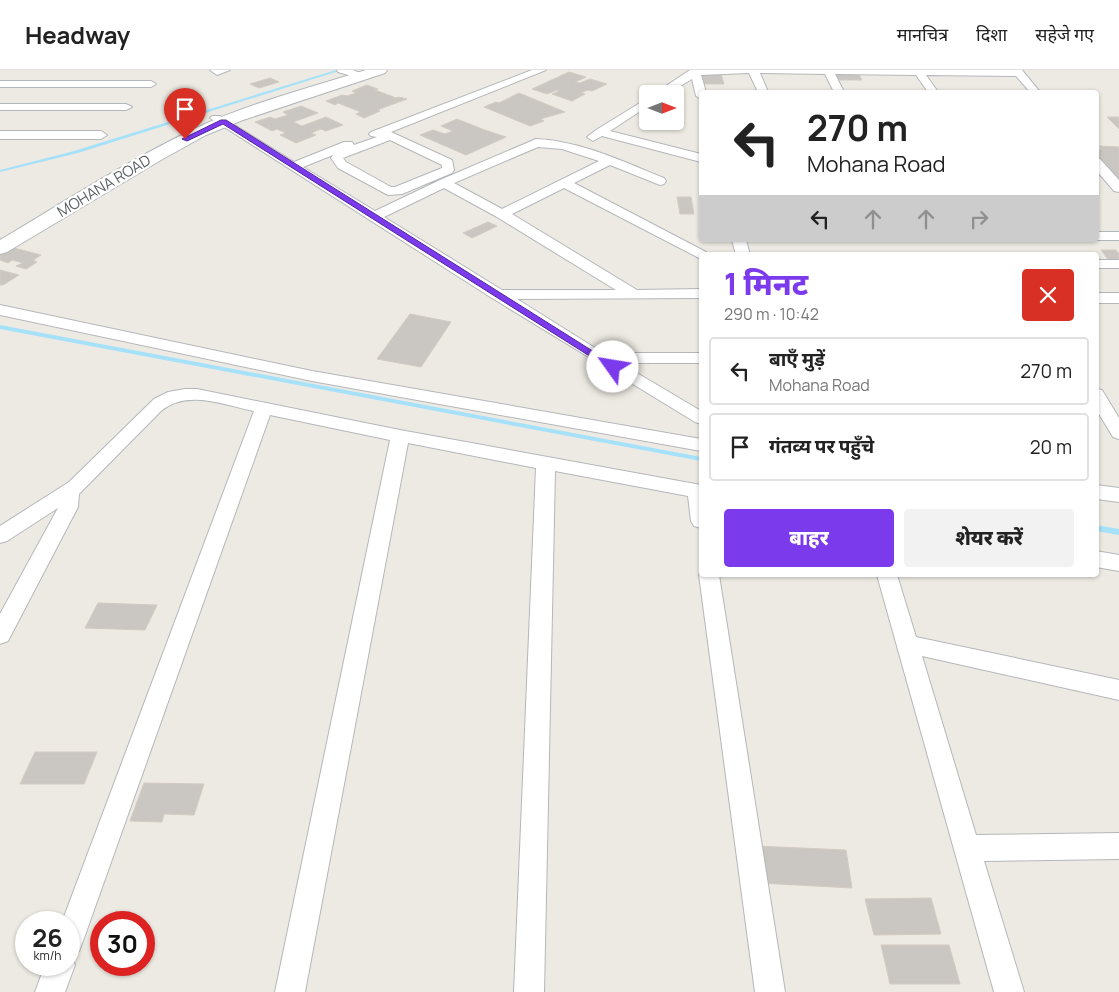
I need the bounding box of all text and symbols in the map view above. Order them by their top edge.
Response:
text: Headway [25,18,130,51]
text: मानचित्र [897,22,948,46]
text: दिशा [976,22,1007,46]
text: सहेजे गए [1035,22,1094,46]
north arrow [639,85,684,130]
map controls [639,85,684,130]
pin [164,88,206,139]
icon: arrive [171,95,199,123]
text: 270 m [807,104,908,152]
icon: left [724,110,789,175]
street label: MOHANA ROAD [53,149,154,222]
text: Mohana Road [807,149,946,179]
icon: left [806,205,834,233]
icon: ahead [859,205,887,233]
icon: ahead [912,205,940,233]
icon: right [965,205,993,233]
text: 1 मिनट [724,263,808,304]
button: close [1022,269,1074,321]
text: 290 m · 10:42 [724,303,819,325]
position arrow [586,340,638,392]
text: बाएँ मुड़ें [769,346,825,372]
icon: left [726,357,754,385]
text: 270 m [1020,358,1072,384]
text: Mohana Road [769,374,870,396]
icon: arrive [726,433,754,461]
text: गंतव्य पर पहुँचे [769,433,874,459]
text: 20 m [1030,434,1072,460]
button: बाहर [724,509,894,567]
button: शेयर करें [904,509,1074,567]
speed limit sign: 30 [90,911,155,976]
text: 26 [32,920,63,955]
text: km/h [34,947,61,964]

